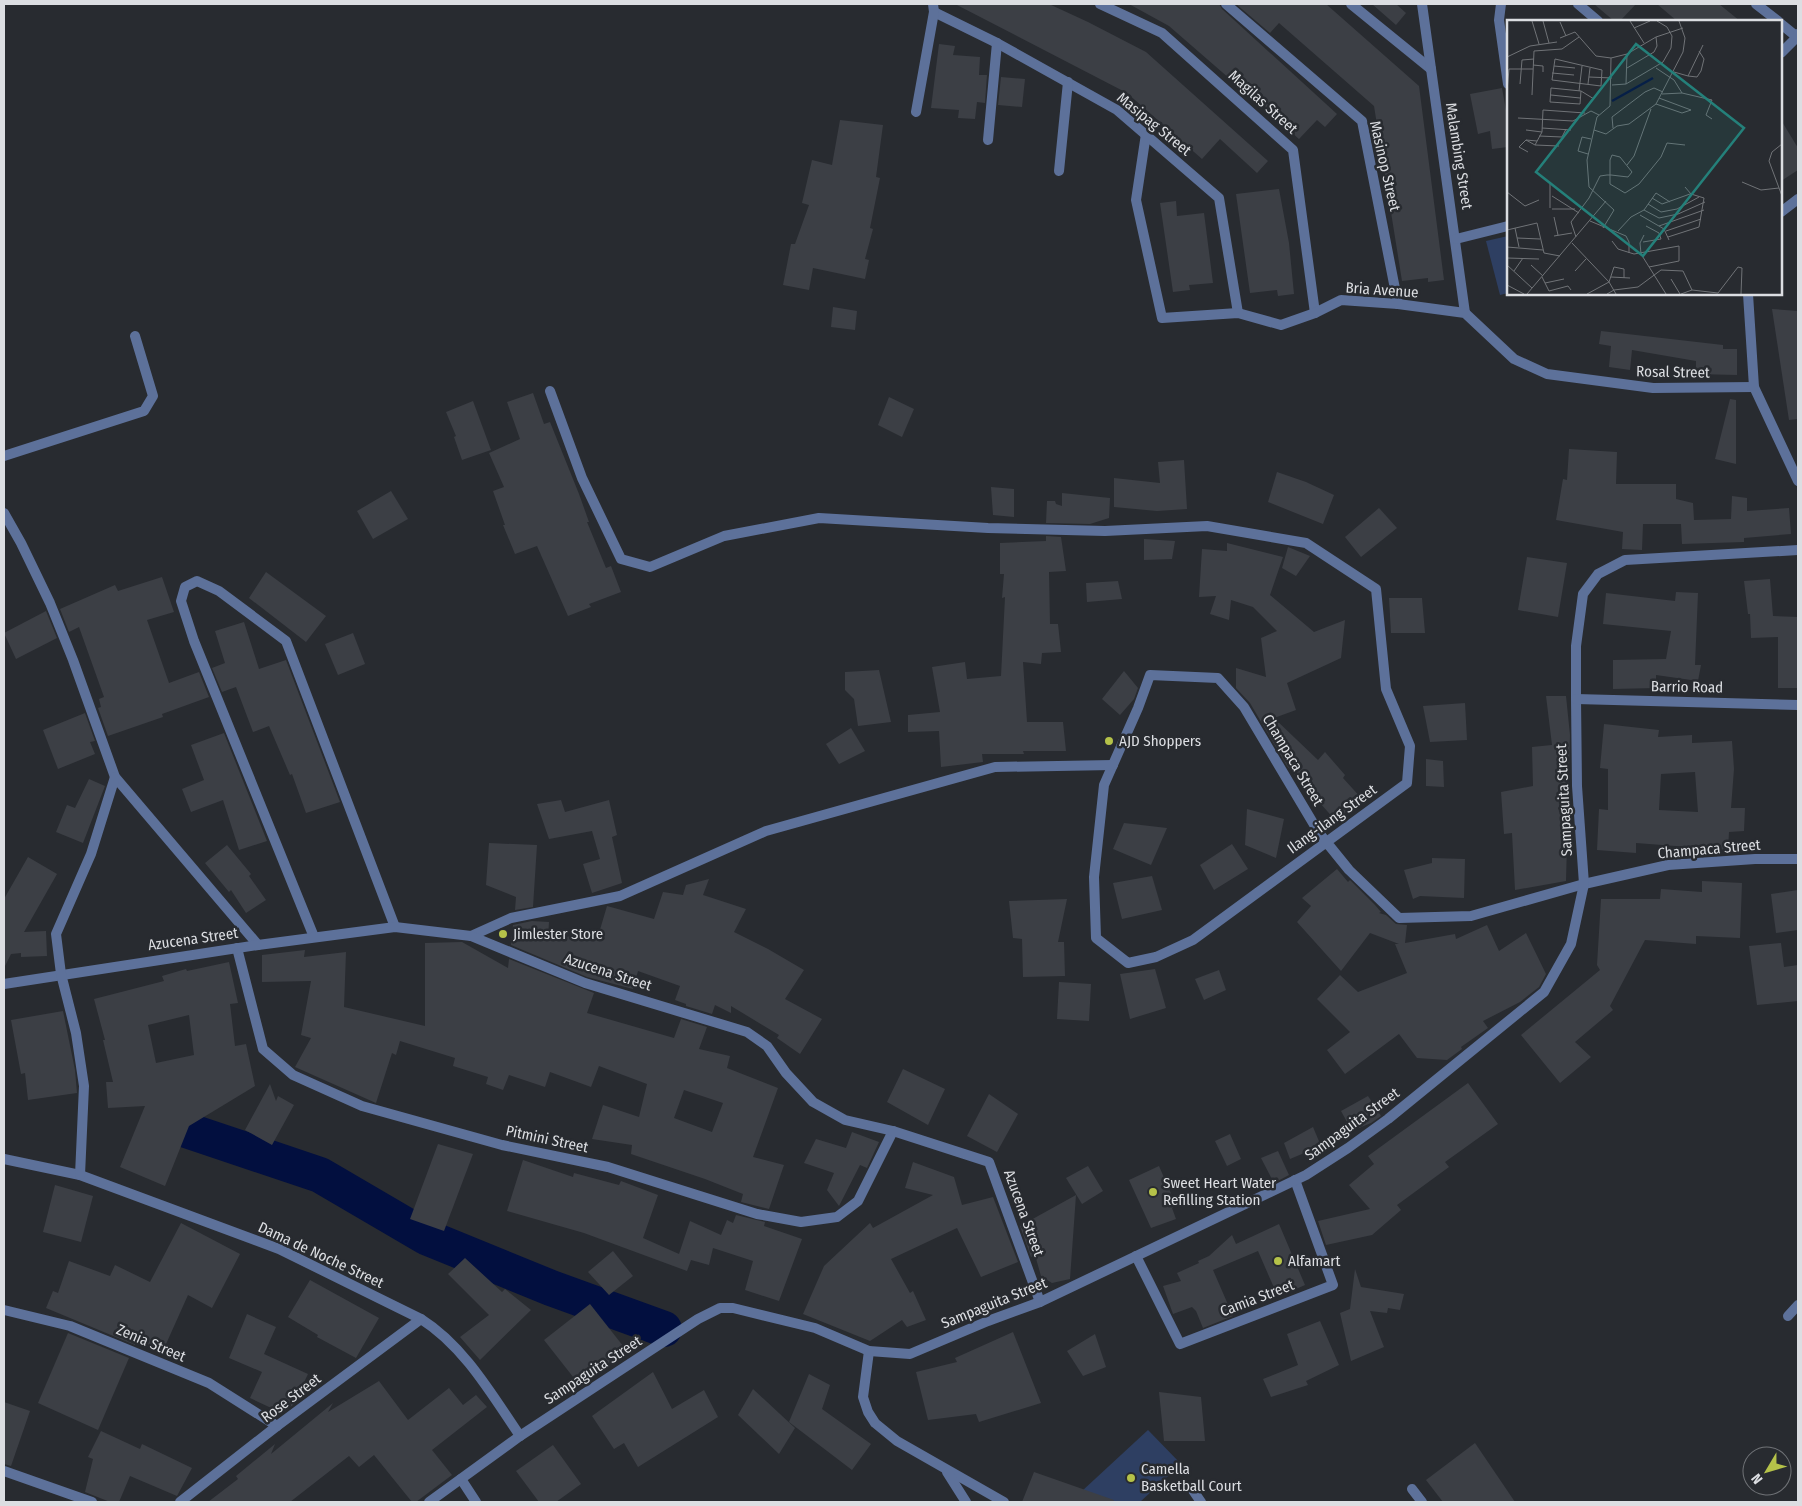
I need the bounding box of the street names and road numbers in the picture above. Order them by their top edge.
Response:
street label: Magilas Street [1225,66,1301,138]
street label: Masipag Street [1113,88,1195,160]
street label: Malambing Street [1442,101,1476,211]
street label: Masinop Street [1366,119,1404,213]
street label: Bria Avenue [1345,278,1419,302]
street label: Rosal Street [1636,362,1710,382]
street label: Barrio Road [1651,677,1723,697]
street label: Champaca Street [1259,711,1327,809]
street label: Sampaguita Street [1552,743,1576,857]
street label: Ilang-ilang Street [1284,781,1380,857]
street label: Champaca Street [1657,836,1761,862]
street label: Azucena Street [147,924,239,954]
street label: Azucena Street [562,949,654,995]
street label: Sampaguita Street [1301,1084,1403,1164]
street label: Pitmini Street [504,1121,590,1157]
street label: Azucena Street [1000,1167,1048,1259]
street label: Dama de Noche Street [255,1218,387,1292]
street label: Sampaguita Street [938,1274,1050,1332]
street label: Camia Street [1217,1276,1297,1320]
street label: Zenia Street [114,1320,188,1366]
street label: Sampaguita Street [541,1332,645,1408]
street label: Rose Street [258,1370,324,1426]

